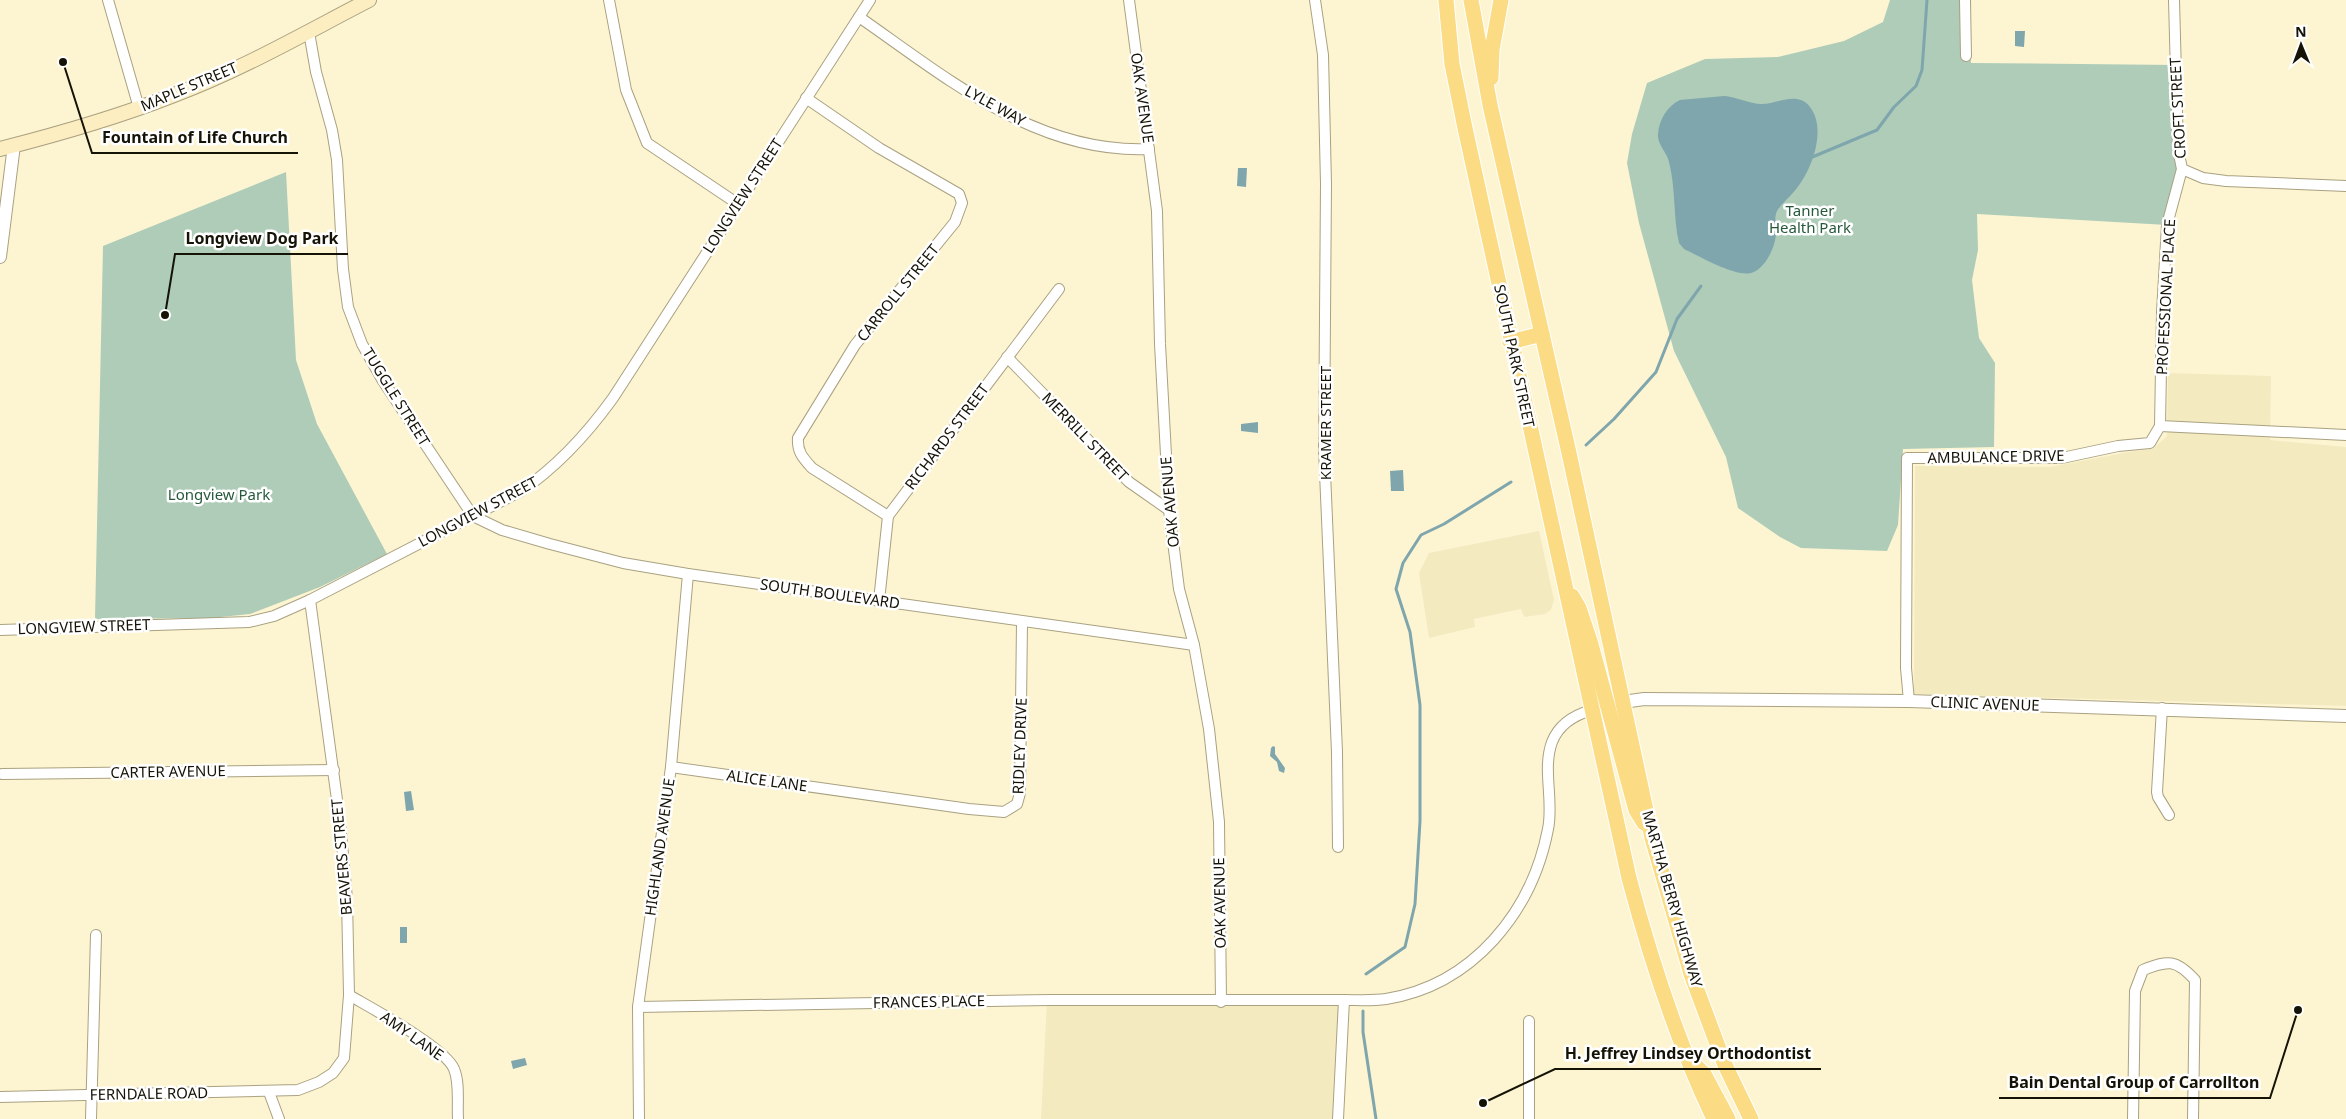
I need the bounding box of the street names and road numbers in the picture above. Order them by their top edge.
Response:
street label: OAK AVENUE [1127,51,1159,144]
street label: MAPLE STREET [137,56,241,115]
street label: CROFT STREET [2164,56,2190,159]
street label: LYLE WAY [962,80,1030,130]
street label: LONGVIEW STREET [698,134,787,257]
street label: PROFESSIONAL PLACE [2151,218,2179,376]
street label: CARROLL STREET [852,239,943,345]
street label: SOUTH PARK STREET [1490,282,1540,430]
street label: TUGGLE STREET [359,344,435,450]
street label: KRAMER STREET [1315,365,1335,480]
street label: RICHARDS STREET [900,379,993,494]
street label: MERRILL STREET [1038,388,1134,486]
street label: AMBULANCE DRIVE [1927,445,2065,467]
street label: OAK AVENUE [1155,456,1183,548]
street label: LONGVIEW STREET [414,471,541,551]
street label: SOUTH BOULEVARD [759,573,901,613]
street label: LONGVIEW STREET [17,614,151,638]
street label: CLINIC AVENUE [1930,691,2040,715]
street label: RIDLEY DRIVE [1007,697,1031,795]
street label: CARTER AVENUE [110,760,226,782]
street label: ALICE LANE [725,764,809,796]
street label: HIGHLAND AVENUE [639,777,679,917]
street label: BEAVERS STREET [326,797,356,916]
street label: MARTHA BERRY HIGHWAY [1638,808,1708,990]
street label: OAK AVENUE [1208,857,1230,949]
street label: FRANCES PLACE [873,990,985,1012]
street label: AMY LANE [377,1006,448,1064]
street label: FERNDALE ROAD [90,1082,208,1104]

